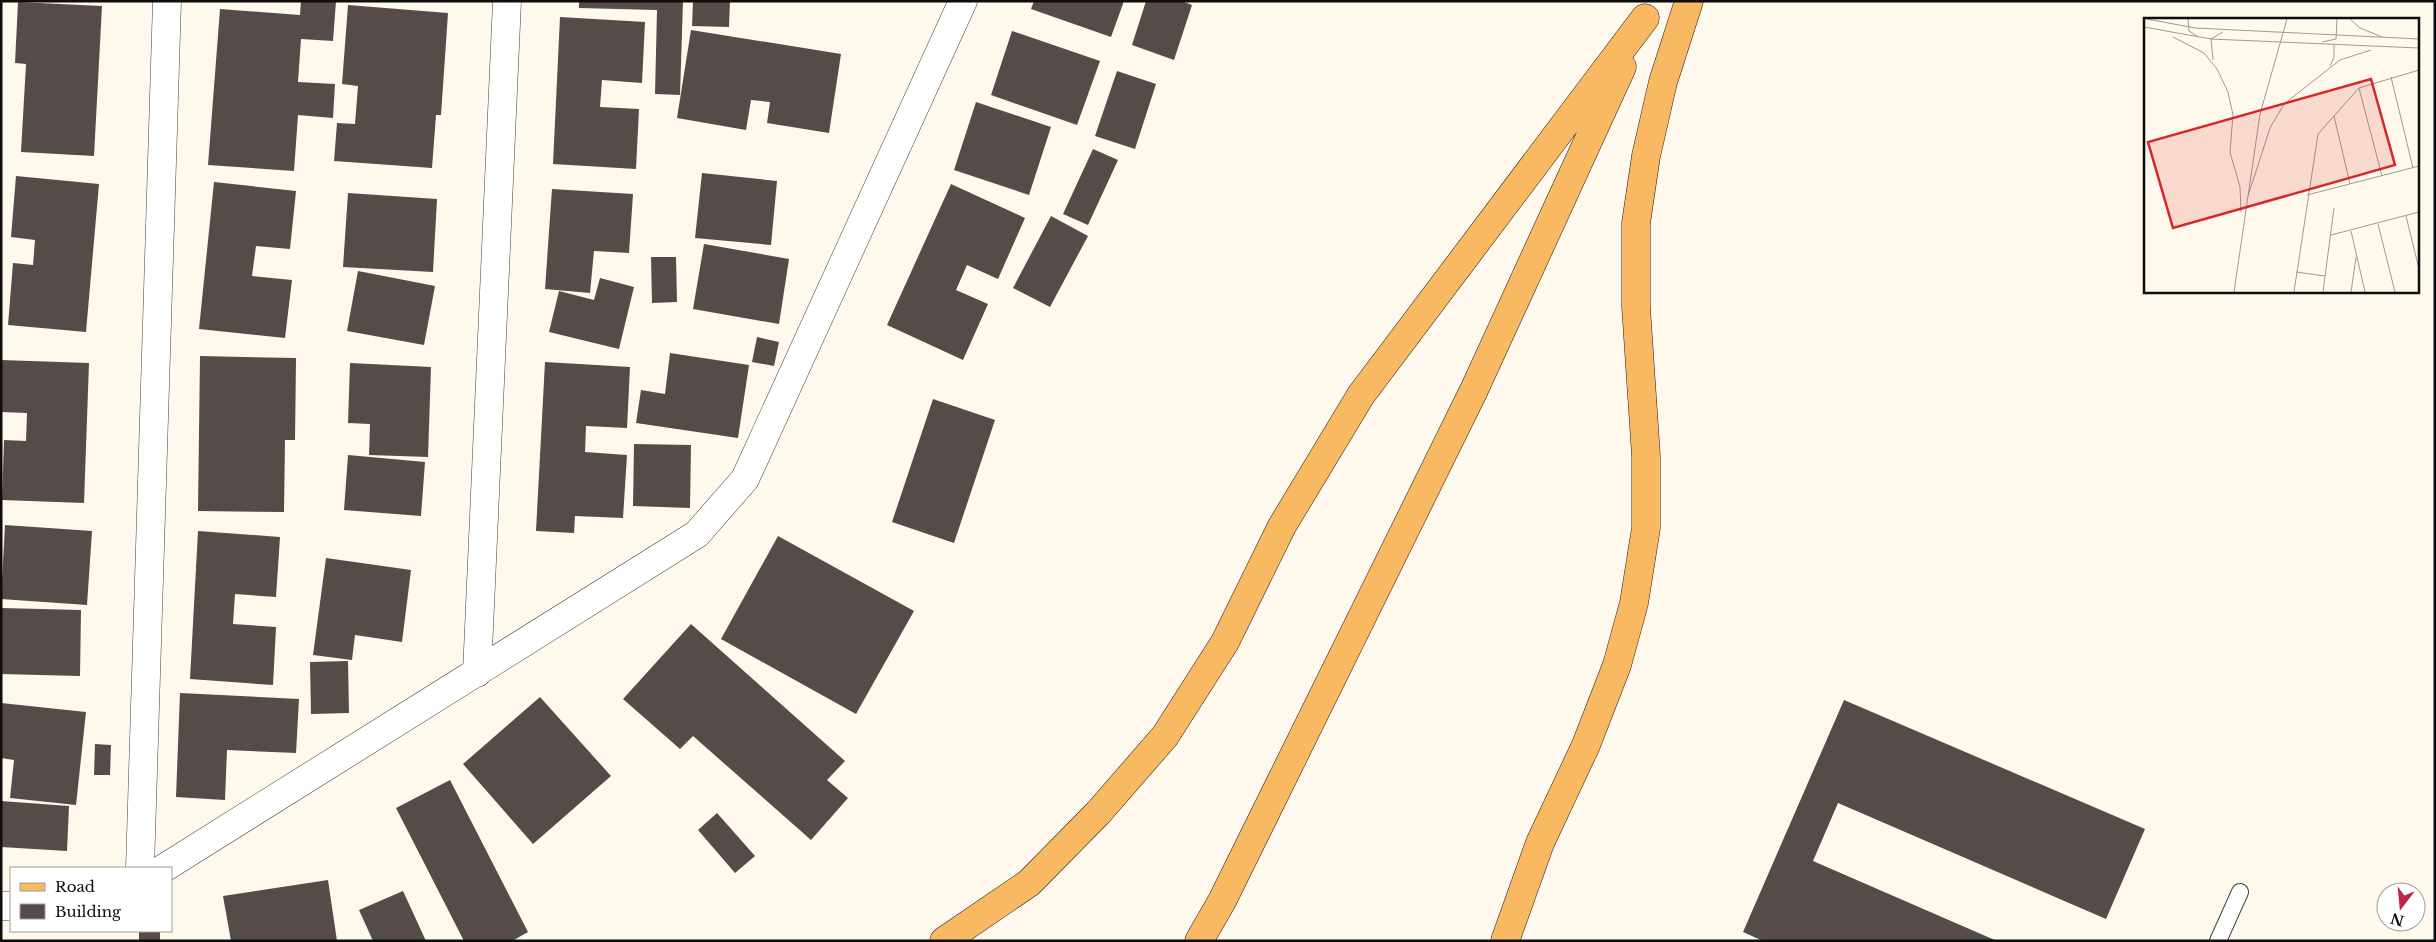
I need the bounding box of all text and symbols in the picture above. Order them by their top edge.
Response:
inset map [2144,18,2418,292]
legend [10,867,172,932]
text: Road [55,877,95,896]
north arrow [2376,882,2426,932]
text: Building [55,902,122,921]
text: N [2389,909,2406,930]

